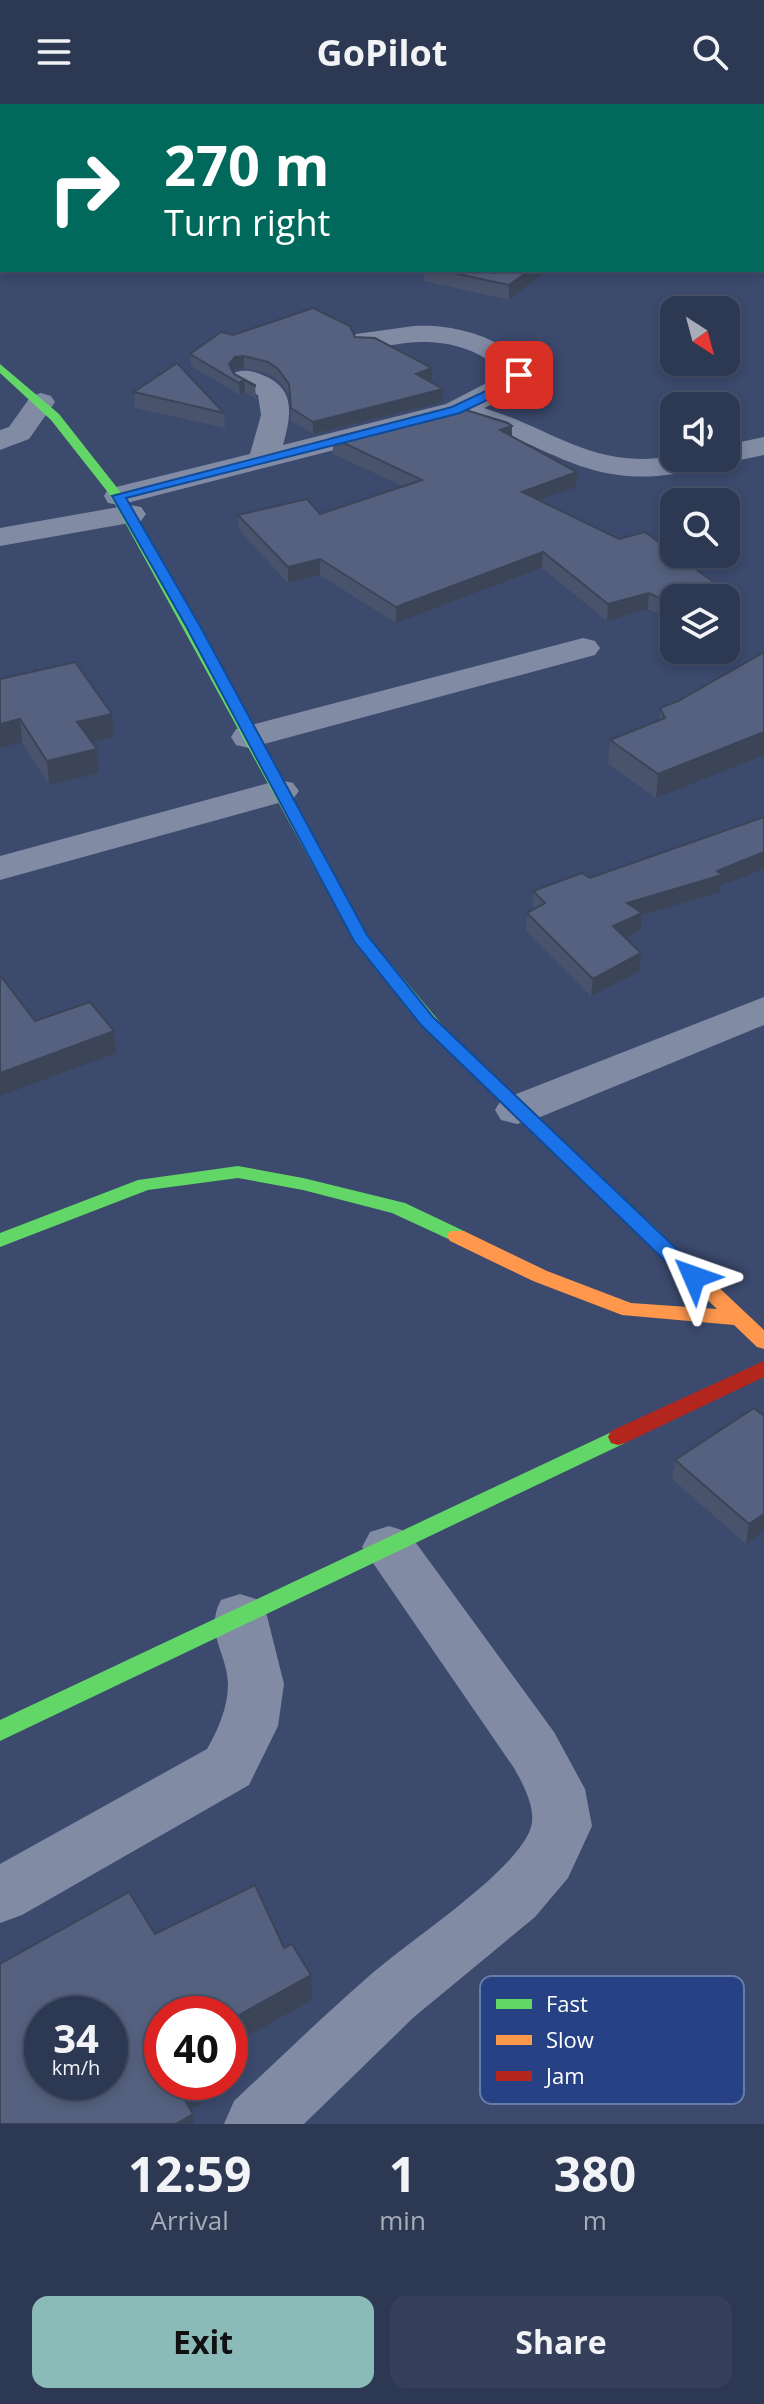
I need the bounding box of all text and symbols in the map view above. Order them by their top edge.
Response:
text: GoPilot [317,28,447,77]
icon: menu [32,30,76,74]
icon: search [688,30,732,74]
text: 270 m [164,126,330,202]
icon: right [32,136,136,240]
text: Turn right [164,198,330,247]
north arrow [660,296,740,376]
map controls [660,296,740,664]
pin [485,341,553,409]
icon: arrive [497,353,541,397]
button: sound [660,392,740,472]
button: search [660,488,740,568]
button: layers [660,584,740,664]
position arrow [652,1235,736,1319]
legend [480,1976,744,2104]
text: Fast [546,1988,588,2018]
speed limit sign: 40 [144,1996,248,2100]
text: 34 [53,2010,99,2065]
text: Slow [546,2024,594,2054]
text: km/h [52,2054,100,2081]
text: Jam [544,2060,585,2090]
text: 12:59 [128,2141,251,2206]
text: 1 [389,2141,416,2206]
text: 380 [554,2141,636,2206]
text: Arrival [150,2202,229,2238]
text: min [379,2202,426,2238]
text: m [583,2202,607,2238]
button: Exit [32,2296,374,2388]
button: Share [390,2296,732,2388]

